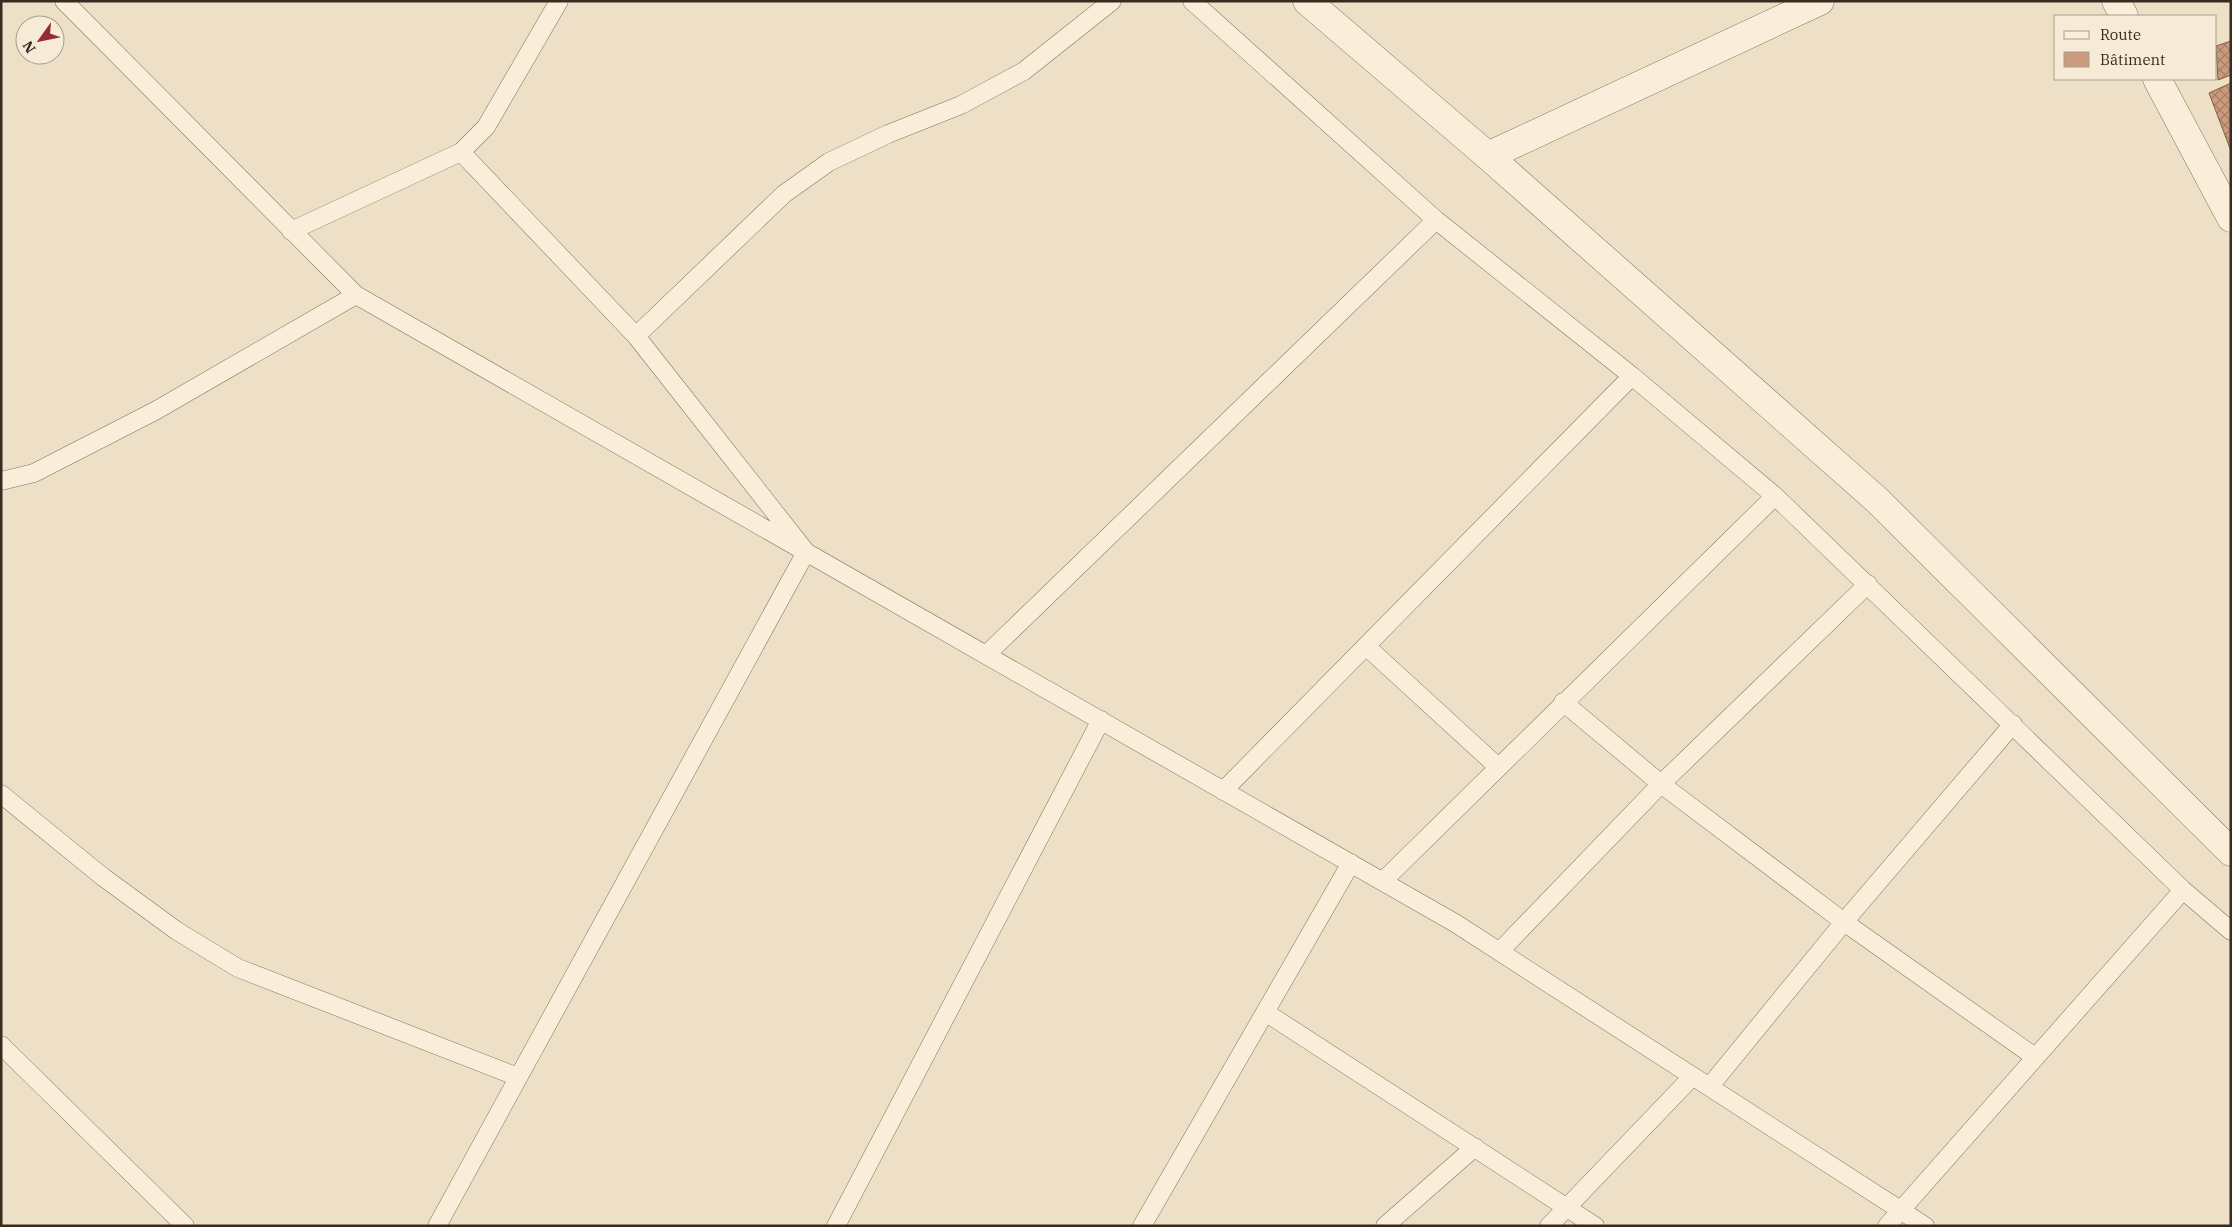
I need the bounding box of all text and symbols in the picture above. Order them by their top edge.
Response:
north arrow [15,15,65,65]
legend [2054,15,2217,80]
text: Route [2100,25,2141,44]
text: N [19,38,40,57]
text: Bâtiment [2100,50,2165,69]

